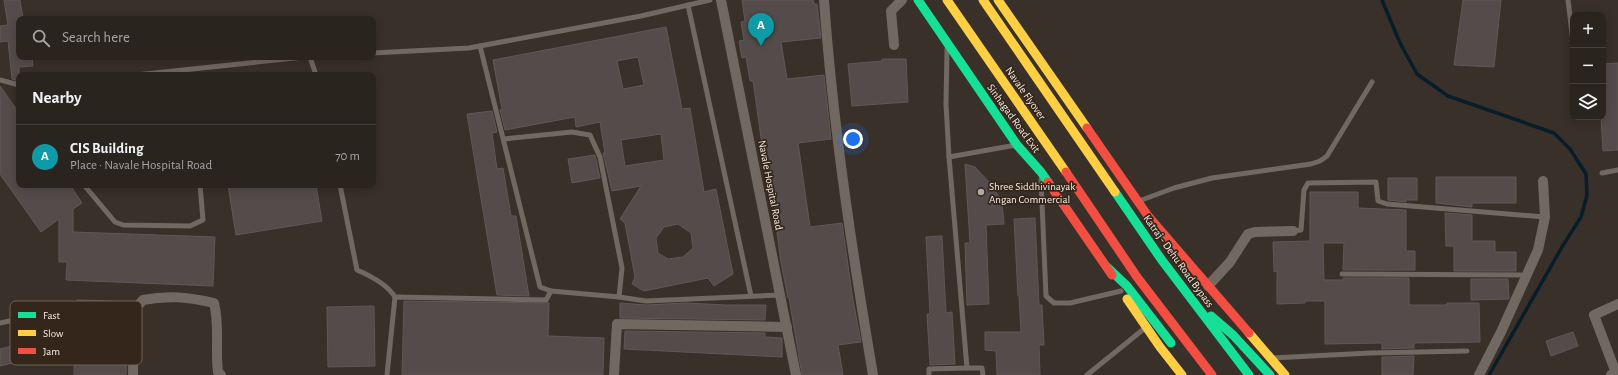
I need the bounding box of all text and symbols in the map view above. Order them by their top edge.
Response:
map controls [1570,12,1606,120]
button: + [1570,12,1606,48]
pin: A [748,13,774,46]
search box [16,16,376,60]
icon: search [30,27,52,49]
text: Search here [62,30,130,45]
button: − [1570,48,1606,84]
street label: Navale Flyover [1003,65,1048,122]
street label: Sinhagad Road Exit [985,82,1042,155]
button: layers [1570,84,1606,120]
text: Nearby [32,89,82,106]
your location [843,129,863,149]
street label: Navale Hospital Road [756,139,785,231]
text: CIS Building [70,141,144,156]
text: A [41,150,49,163]
text: 70 m [335,150,360,163]
text: Place · Navale Hospital Road [70,159,212,172]
place label: Shree Siddhivinayak Angan Commercial [989,181,1075,205]
marker: Shree Siddhivinayak Angan Commercial [976,187,986,197]
street label: Katraj - Dehu Road Bypass [1141,213,1216,310]
legend [10,301,142,365]
text: Fast [43,310,61,321]
text: Slow [43,328,64,339]
text: Jam [43,346,60,357]

